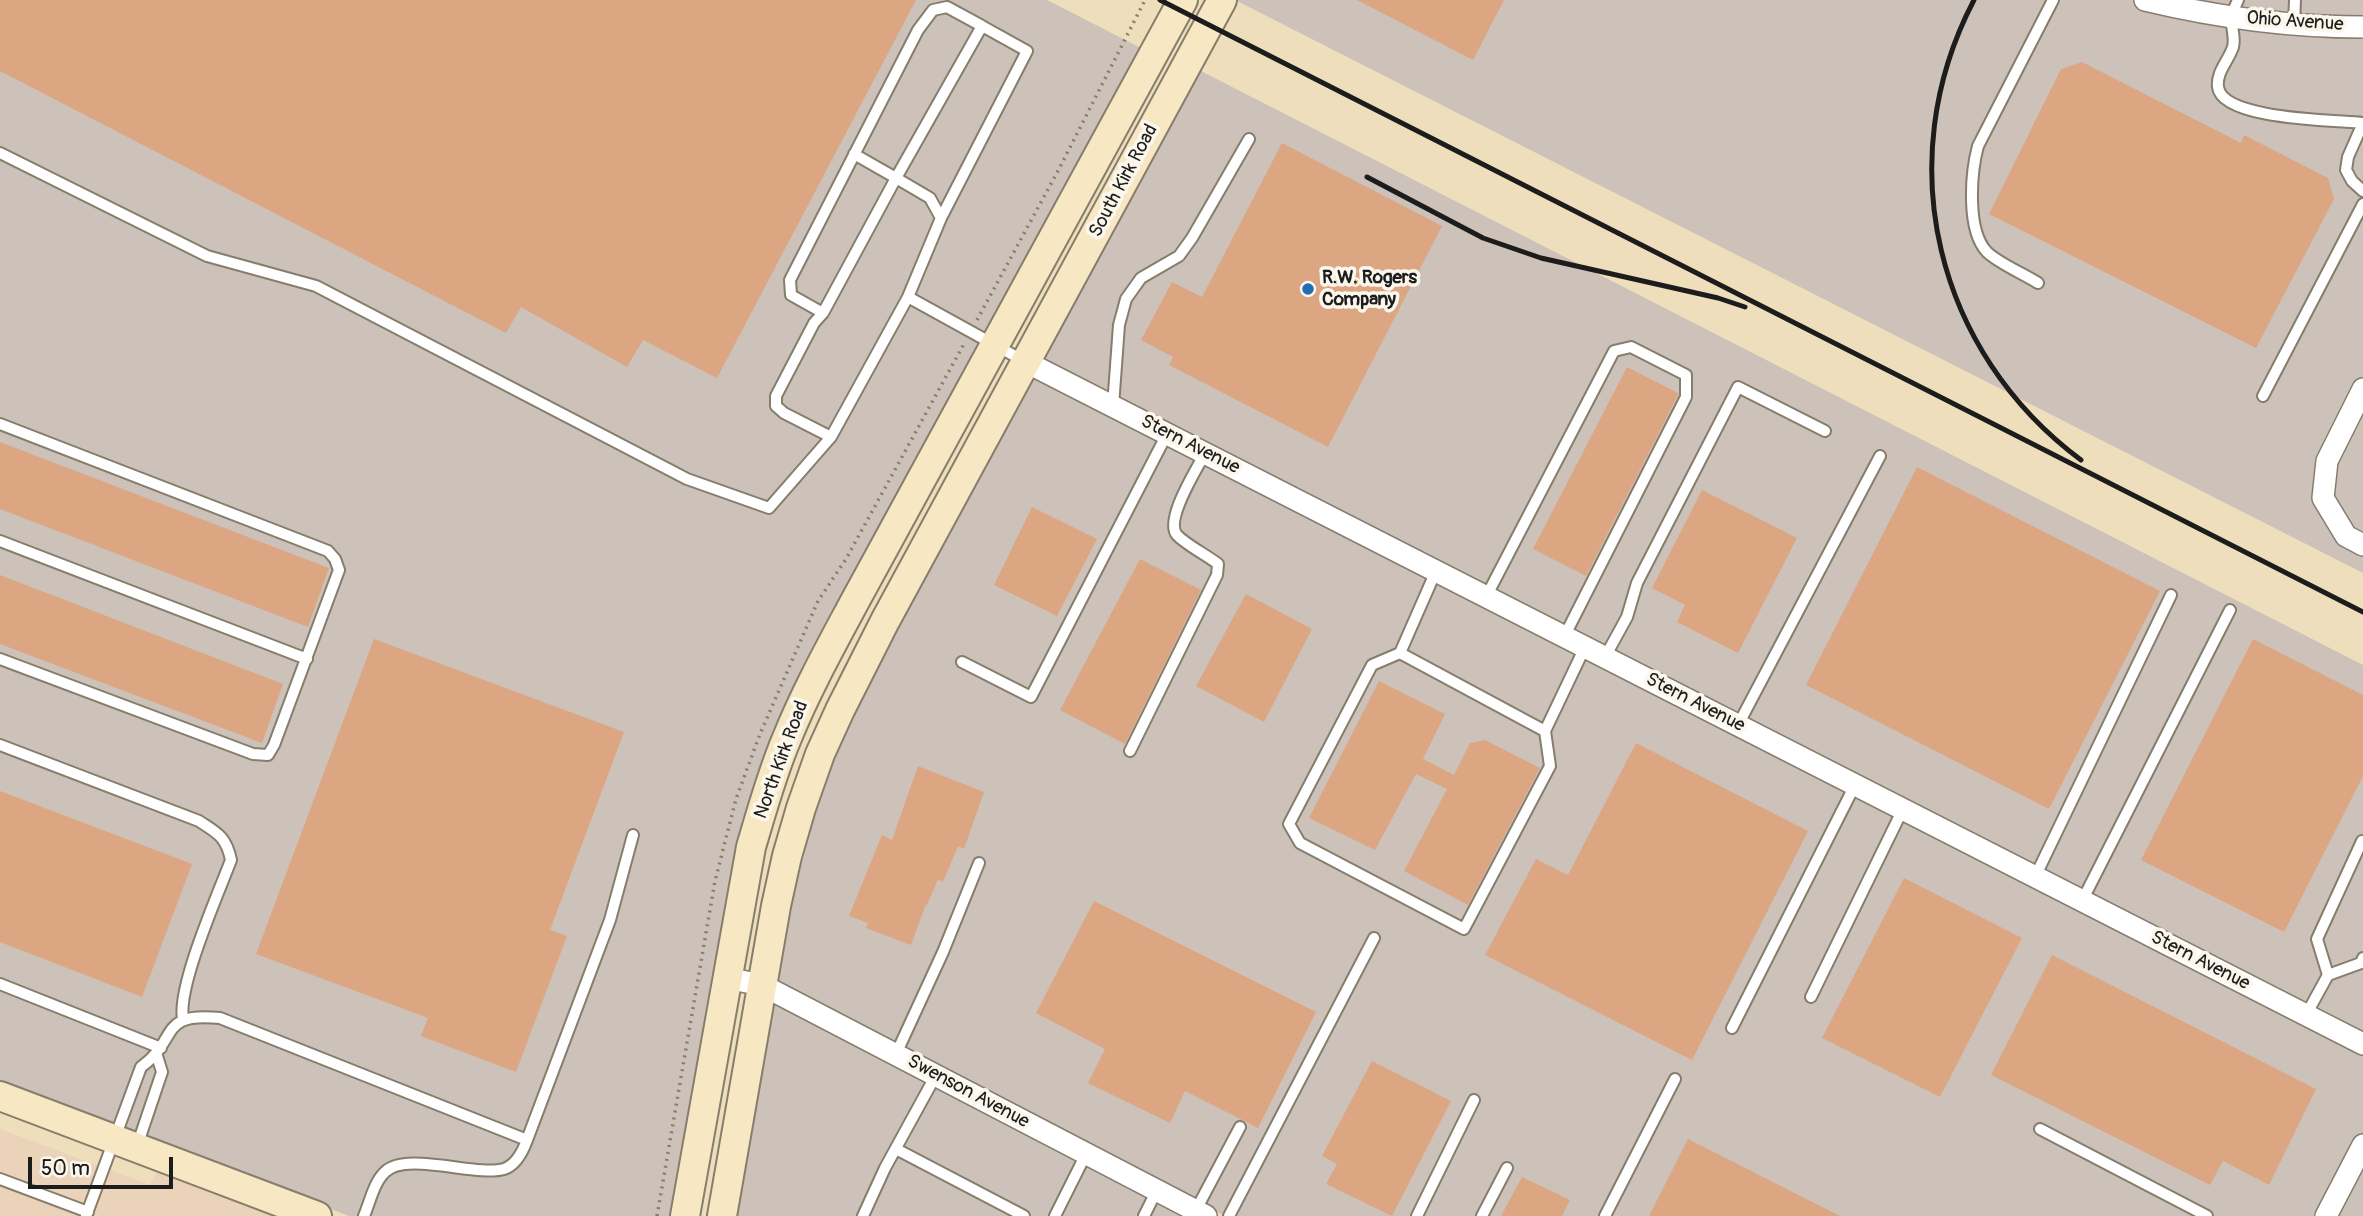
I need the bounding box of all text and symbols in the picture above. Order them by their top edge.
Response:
street label: Ohio Avenue [2246,7,2344,37]
street label: South Kirk Road [1085,121,1163,241]
place label: R.W. Rogers Company [1322,267,1417,311]
marker: R.W. Rogers Company [1300,281,1316,297]
street label: Stern Avenue [1137,410,1243,480]
street label: Stern Avenue [1642,668,1748,738]
street label: North Kirk Road [750,698,814,822]
street label: Stern Avenue [2147,926,2253,996]
street label: Swenson Avenue [903,1050,1033,1134]
scale bar [32,1142,177,1186]
text: 50 m [41,1155,90,1182]

